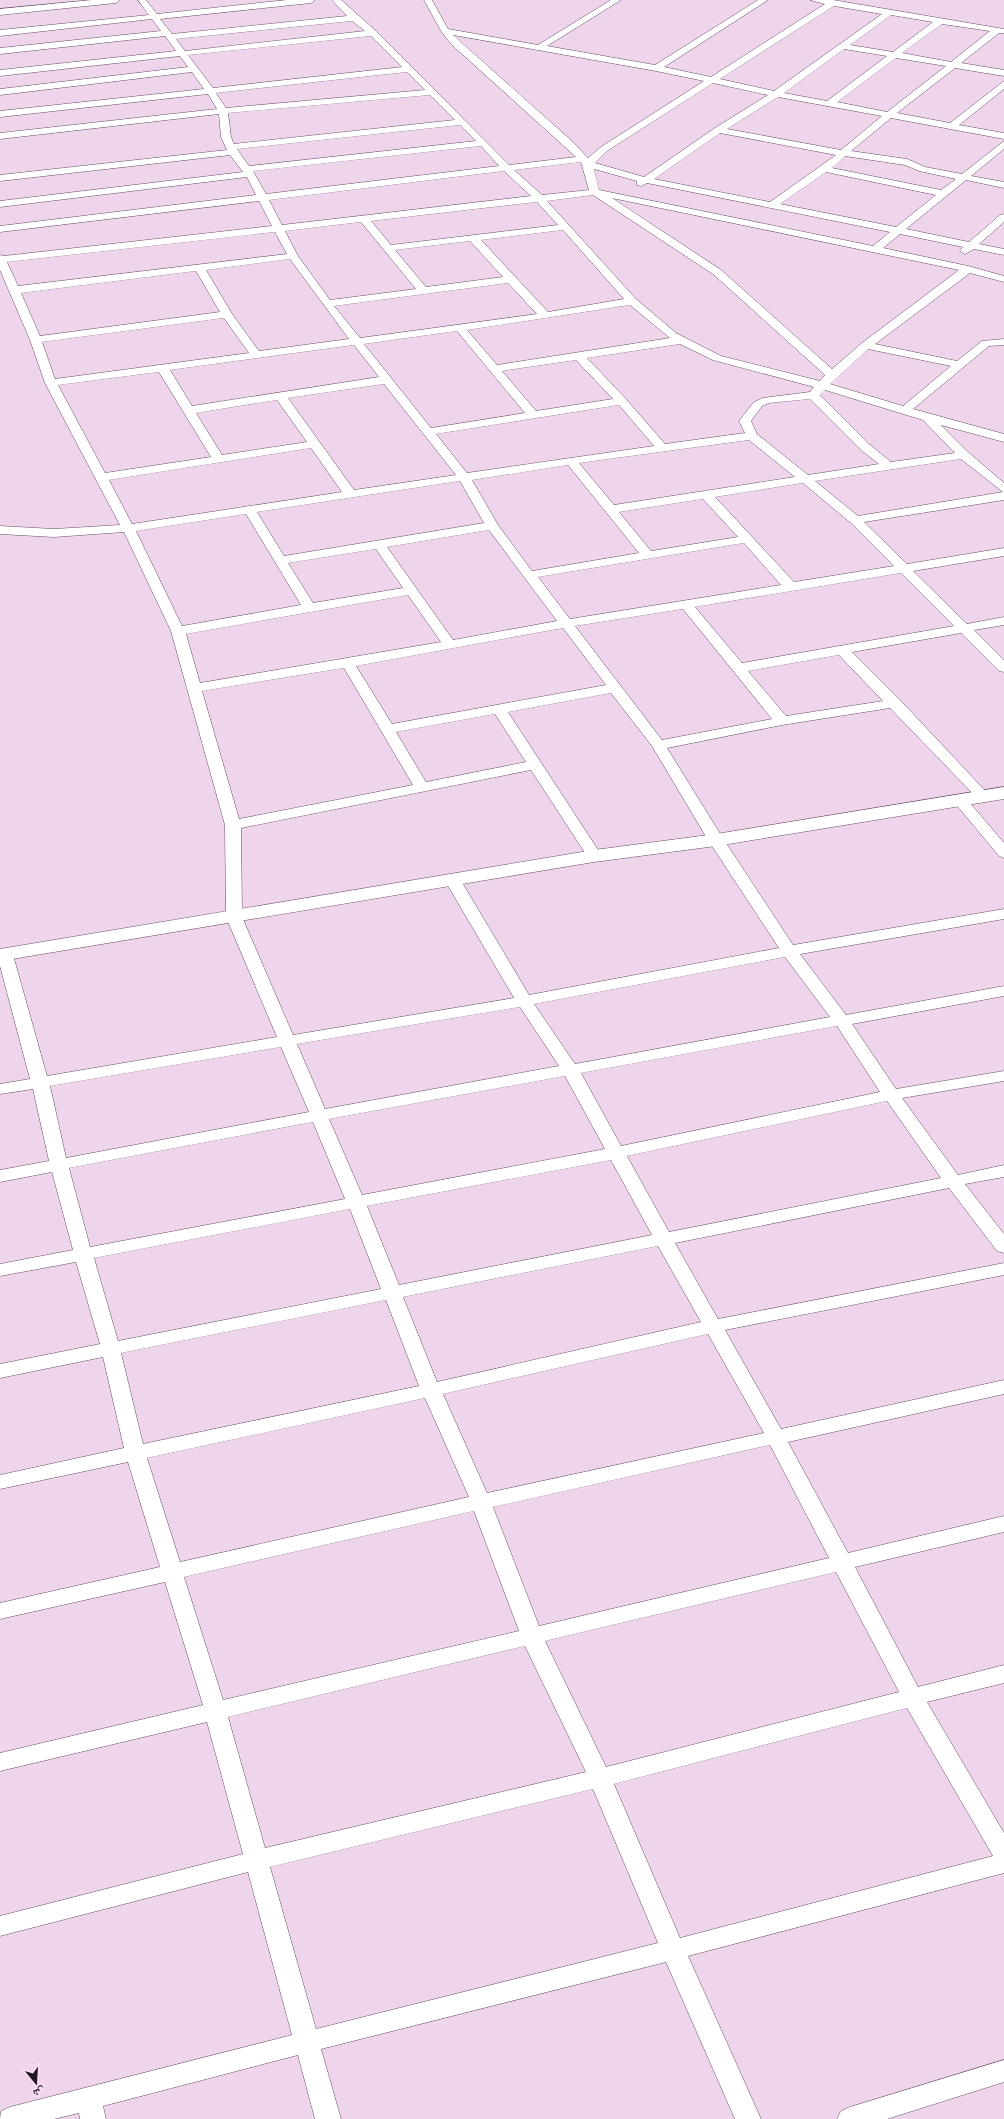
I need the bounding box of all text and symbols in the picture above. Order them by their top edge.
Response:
north arrow [16,2063,56,2103]
text: ش [31,2083,46,2099]

